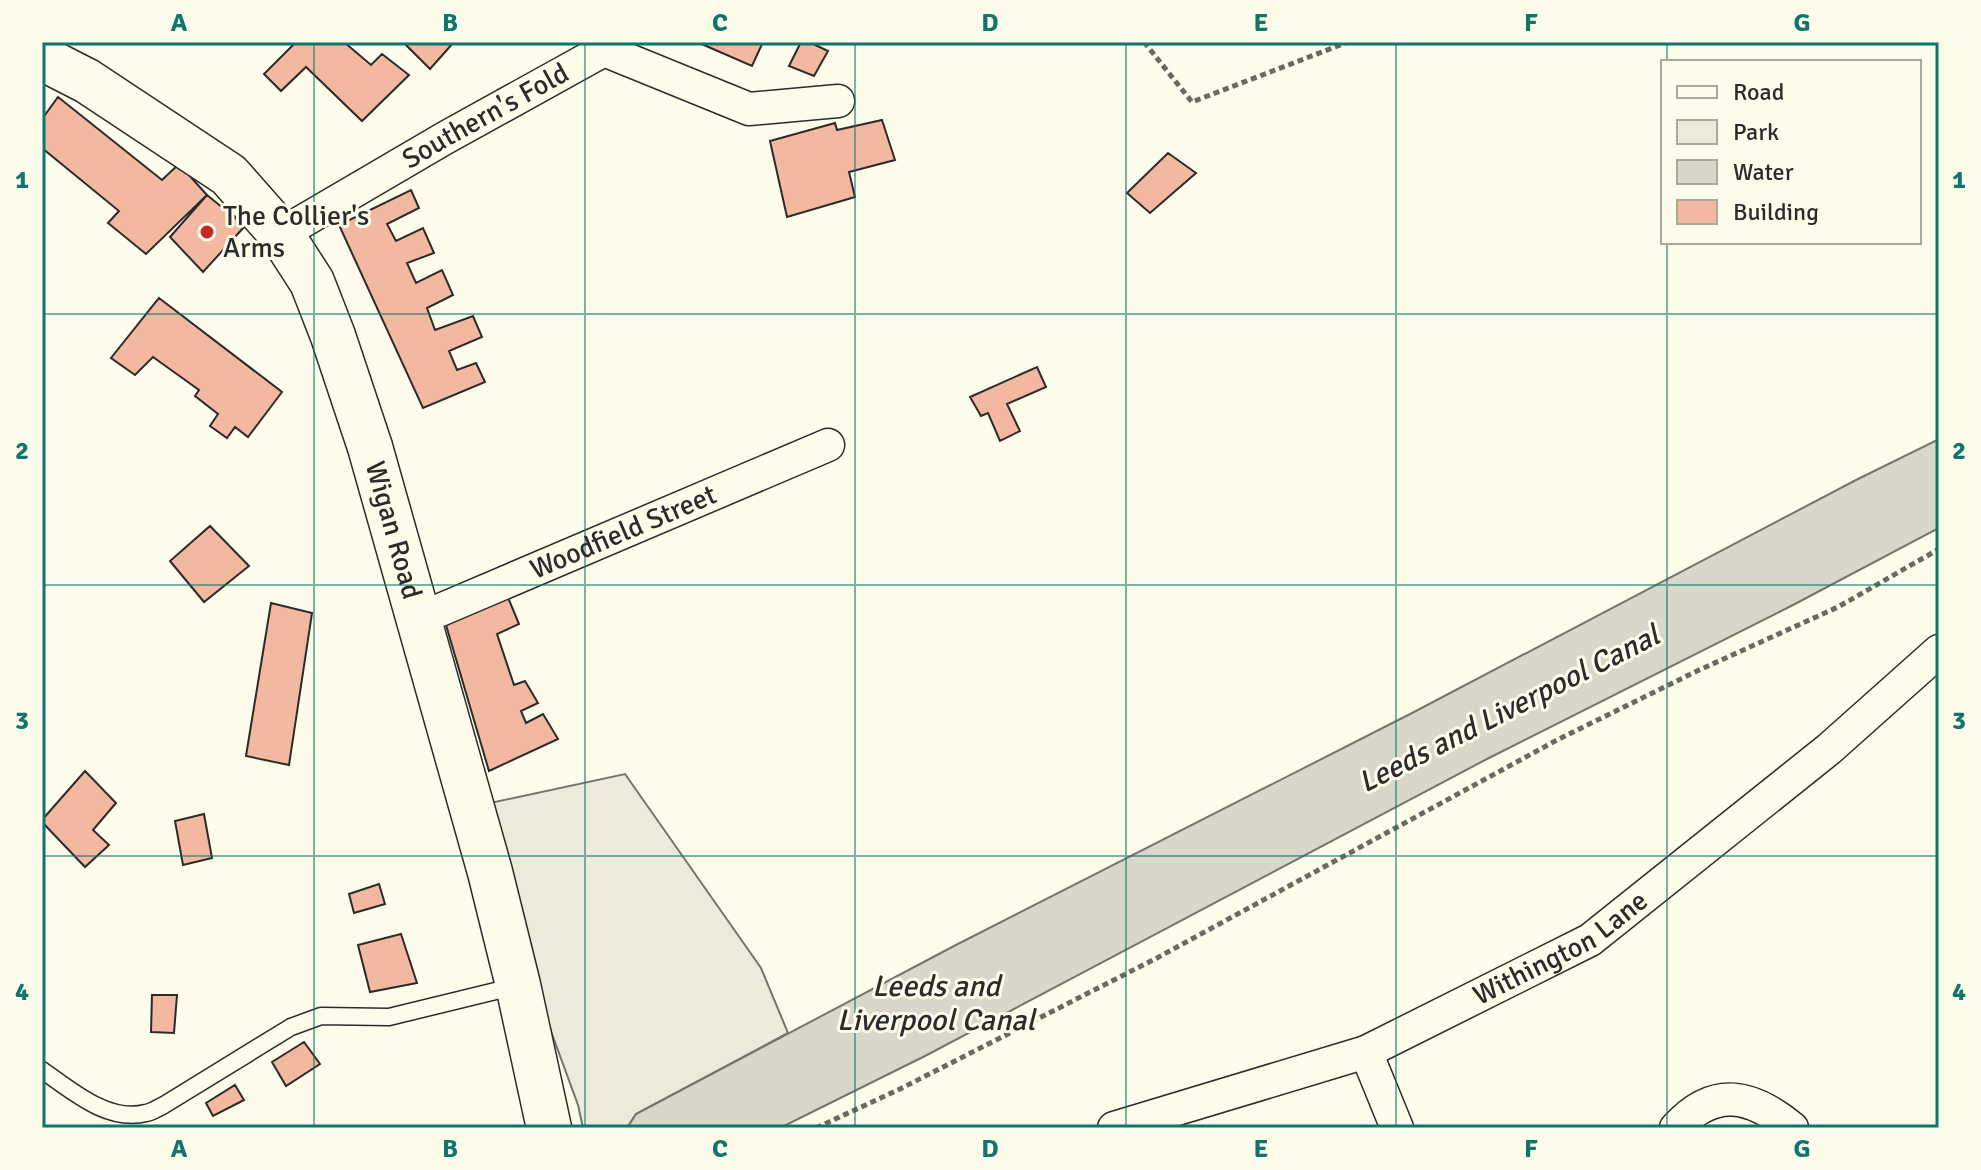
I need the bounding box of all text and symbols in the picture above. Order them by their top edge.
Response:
text: A [171,7,188,39]
text: B [442,7,458,39]
text: C [712,7,728,39]
text: D [981,7,999,39]
text: E [1254,7,1268,39]
text: F [1524,7,1538,39]
text: G [1793,7,1811,39]
street label: Southern's Fold [396,56,575,176]
legend [1661,60,1921,244]
text: Road [1733,77,1784,107]
text: Park [1733,117,1779,147]
text: Water [1733,157,1794,187]
text: 1 [15,164,29,196]
text: 1 [1952,164,1966,196]
text: Building [1733,197,1819,227]
place label: The Collier's Arms [223,199,369,265]
marker: The Collier's Arms [198,223,216,241]
text: 2 [15,435,29,467]
text: 2 [1952,435,1966,467]
street label: Wigan Road [358,457,429,603]
street label: Woodfield Street [525,477,722,587]
water label: Leeds and Liverpool Canal [1352,616,1668,801]
text: 3 [15,705,29,737]
text: 3 [1952,705,1966,737]
street label: Withington Lane [1468,884,1655,1013]
water label: Leeds and Liverpool Canal [837,968,1037,1039]
text: 4 [15,976,29,1008]
text: 4 [1952,976,1966,1008]
text: A [171,1133,188,1165]
text: B [442,1133,458,1165]
text: C [712,1133,728,1165]
text: D [981,1133,999,1165]
text: E [1254,1133,1268,1165]
text: F [1524,1133,1538,1165]
text: G [1793,1133,1811,1165]

